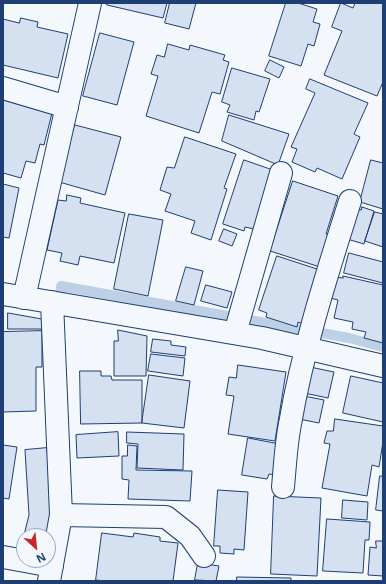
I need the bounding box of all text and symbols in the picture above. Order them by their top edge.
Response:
north arrow [16,528,56,568]
text: N [34,550,49,567]

